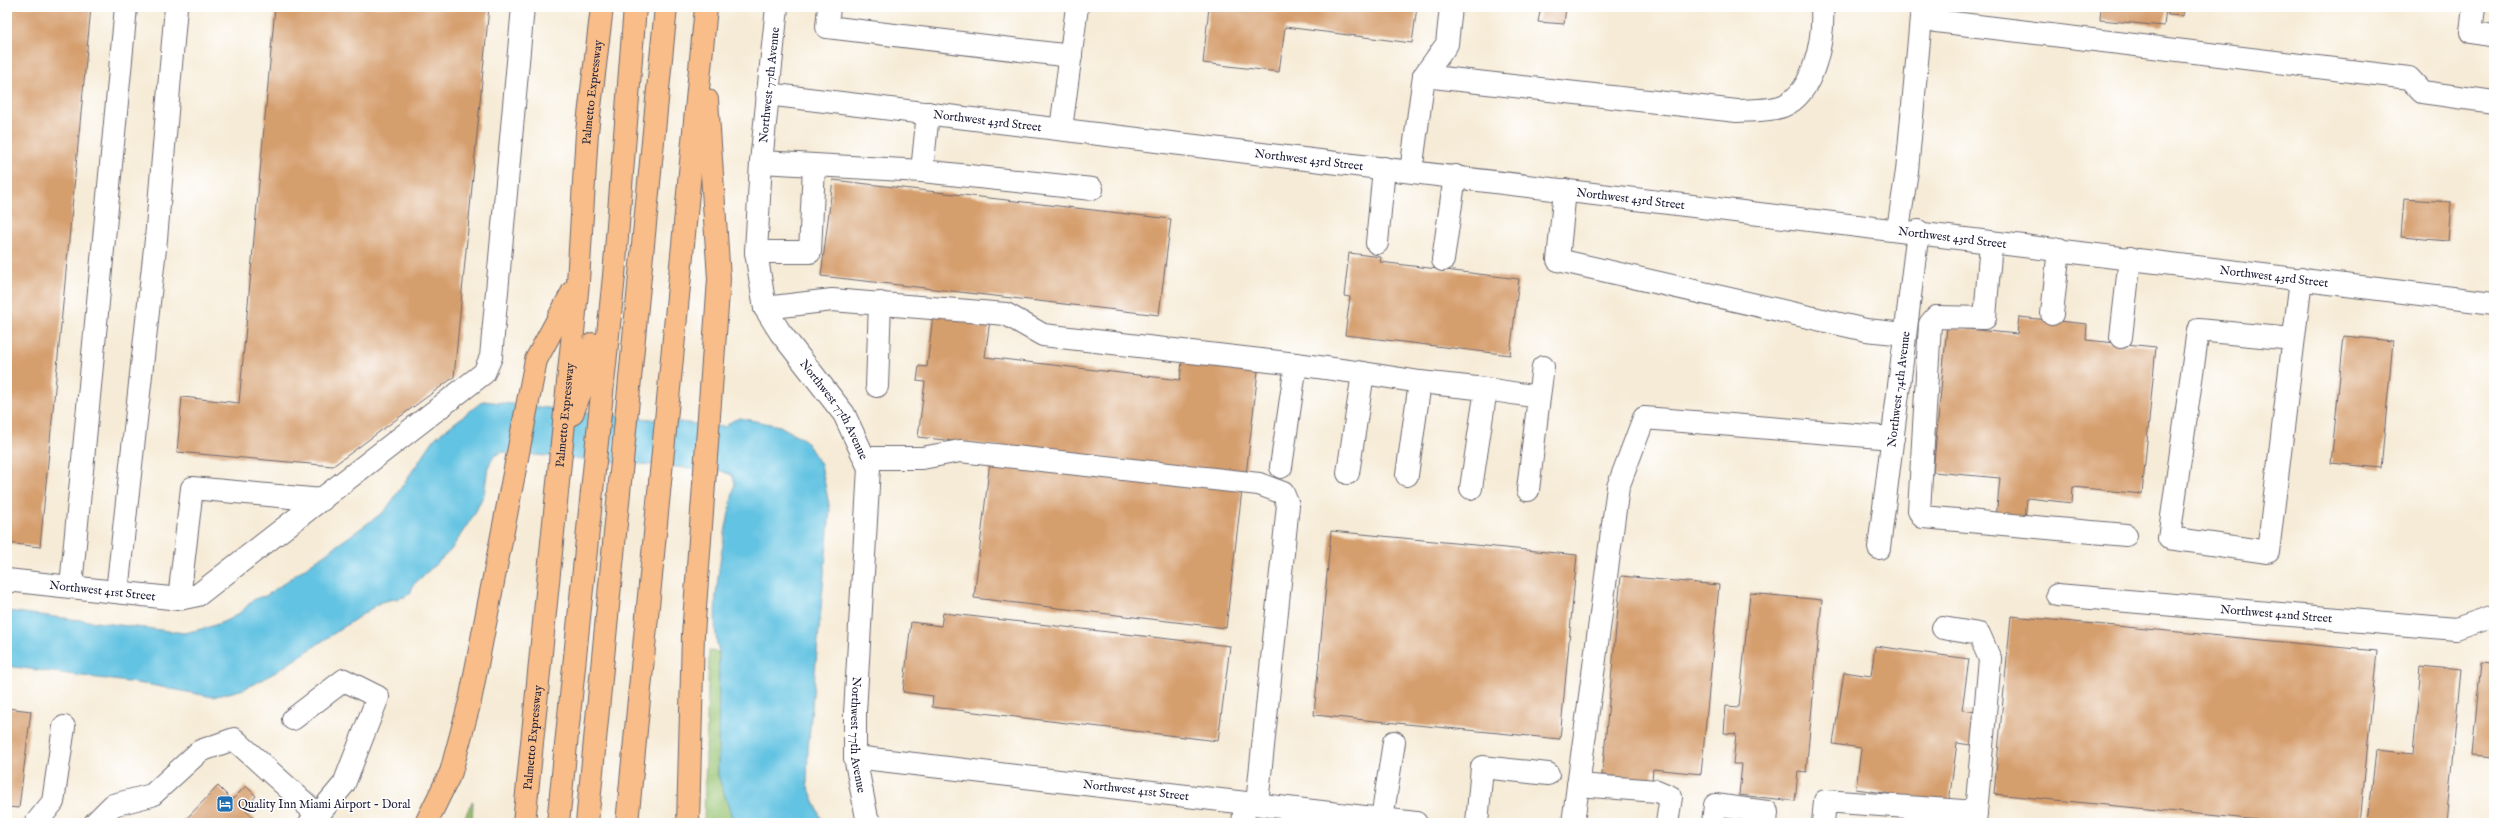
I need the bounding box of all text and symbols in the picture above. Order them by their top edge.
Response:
street label: Northwest 77th Avenue [756,26,783,144]
street label: Palmetto Expressway [579,39,606,145]
street label: Northwest 43rd Street [932,107,1042,135]
street label: Northwest 43rd Street [1254,146,1364,174]
street label: Northwest 43rd Street [1576,185,1686,213]
street label: Northwest 43rd Street [1897,224,2007,252]
street label: Northwest 43rd Street [2219,263,2329,291]
street label: Northwest 74th Avenue [1884,330,1914,448]
street label: Northwest 77th Avenue [796,357,871,463]
street label: Palmetto Expressway [553,362,578,468]
street label: Northwest 41st Street [48,578,156,604]
street label: Northwest 42nd Street [2220,602,2333,626]
street label: Northwest 77th Avenue [847,676,869,795]
street label: Palmetto Expressway [520,684,546,791]
street label: Northwest 41st Street [1082,777,1190,804]
hotel icon: Quality Inn Miami Airport - Doral [215,794,235,814]
place label: Quality Inn Miami Airport - Doral [238,797,411,813]

